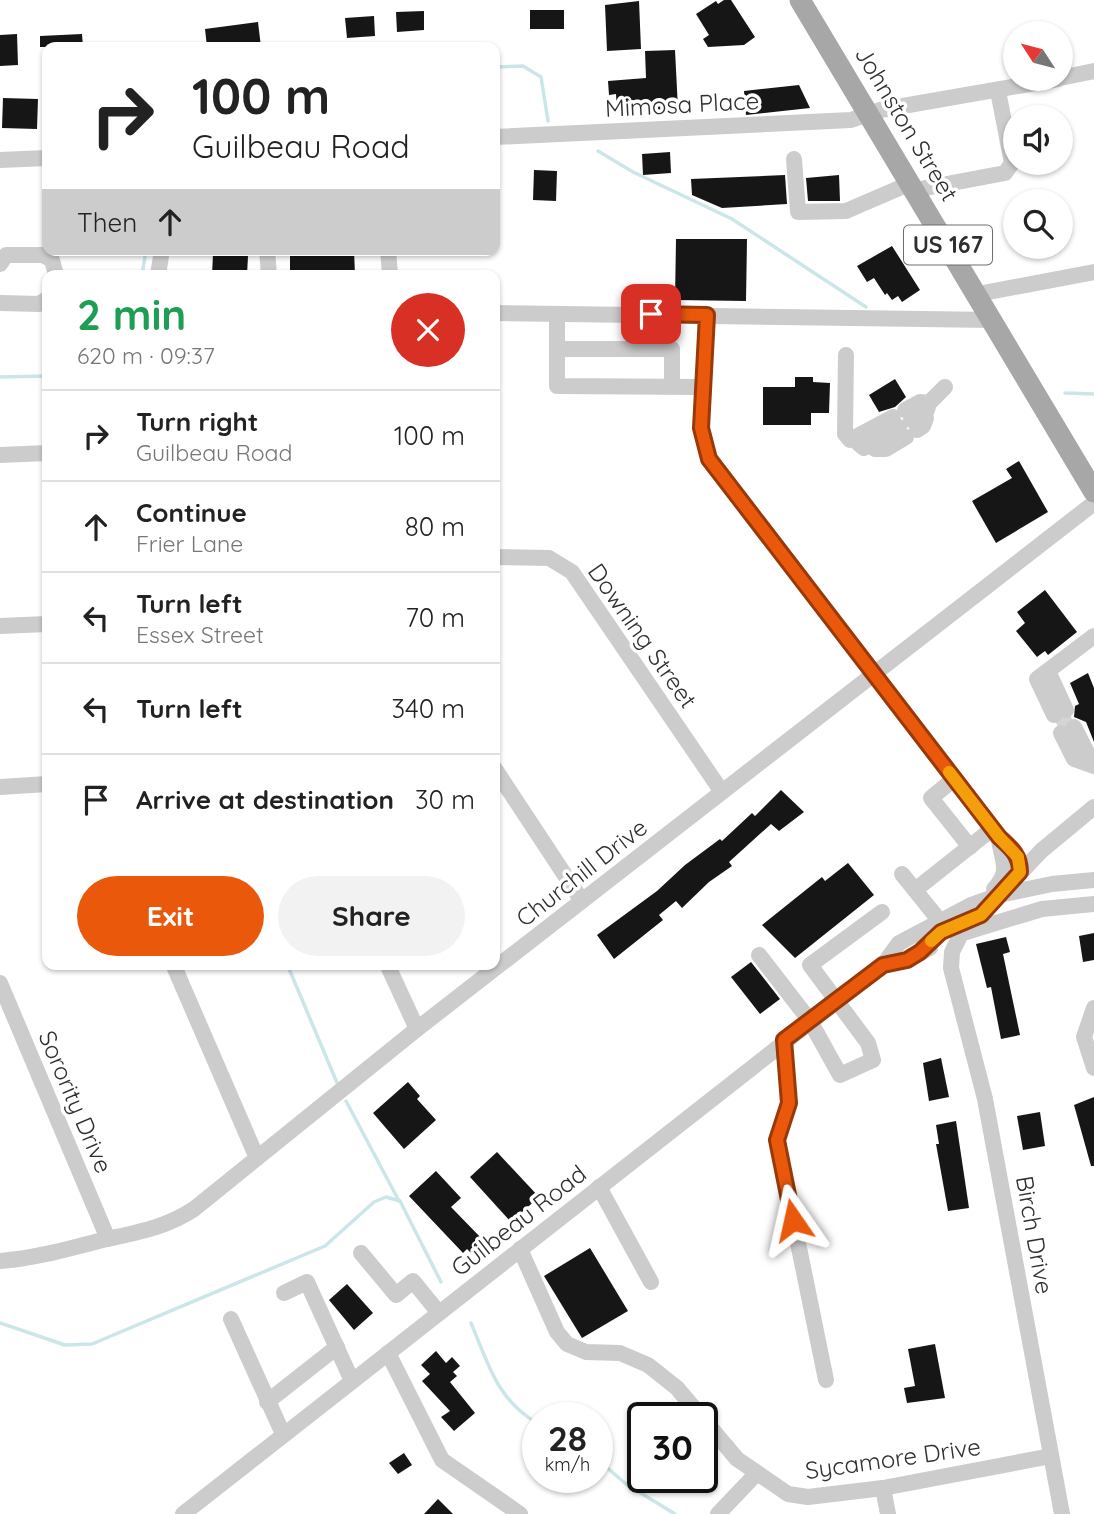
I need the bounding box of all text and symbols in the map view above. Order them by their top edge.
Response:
north arrow [1003,21,1073,91]
map controls [1003,21,1073,259]
street label: Johnston Street [849,41,965,206]
text: 100 m [192,65,330,126]
icon: right [77,70,168,161]
street label: Mimosa Place [604,85,760,123]
button: sound [1003,105,1073,175]
text: Guilbeau Road [192,126,410,166]
button: search [1003,189,1073,259]
icon: ahead [151,203,189,241]
text: Then [77,206,137,239]
road number: US 167 [904,226,992,264]
pin [621,284,681,344]
text: 2 min [77,288,186,341]
button: close [391,293,465,367]
icon: arrive [632,295,670,333]
text: 620 m · 09:37 [77,341,215,370]
text: Turn right [136,405,258,438]
icon: right [77,417,115,455]
text: 100 m [394,419,465,452]
text: Guilbeau Road [136,438,292,467]
text: Continue [136,496,247,529]
icon: ahead [77,508,115,546]
text: 80 m [405,510,465,543]
text: Frier Lane [136,529,243,558]
street label: Downing Street [582,557,704,714]
text: Turn left [136,587,243,620]
icon: left [77,599,115,637]
text: 70 m [405,601,465,634]
text: Essex Street [136,620,264,649]
icon: left [77,690,115,728]
text: Turn left [136,692,243,725]
text: 340 m [391,692,465,725]
icon: arrive [77,781,115,819]
text: Arrive at destination [136,783,394,816]
text: 30 m [415,783,475,816]
street label: Churchill Drive [510,812,653,933]
button: Exit [77,876,264,956]
button: Share [278,876,465,956]
street label: Sorority Drive [32,1026,119,1177]
street label: Guilbeau Road [445,1158,592,1282]
street label: Birch Drive [1010,1173,1060,1296]
position arrow [756,1183,830,1257]
speed limit sign: 30 [627,1402,718,1493]
text: 28 [548,1416,587,1460]
street label: Sycamore Drive [803,1431,983,1485]
text: km/h [545,1453,590,1476]

